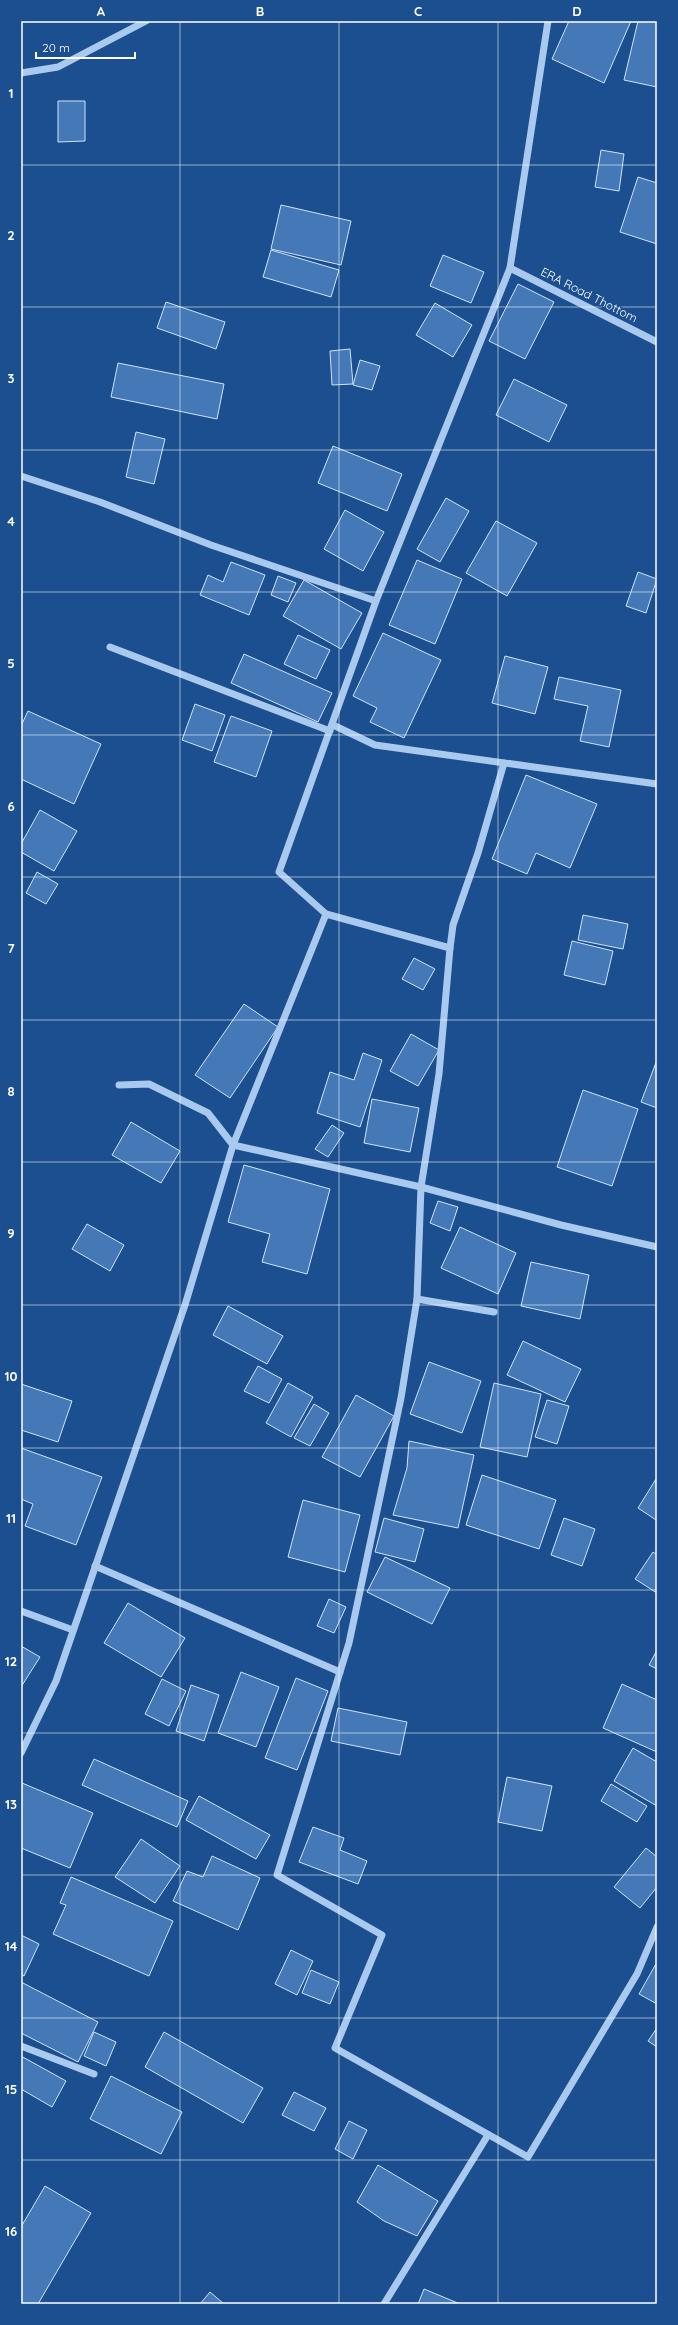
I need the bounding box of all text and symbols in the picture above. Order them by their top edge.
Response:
text: A [97,3,106,19]
text: B [256,3,264,19]
text: C [414,3,422,19]
text: D [572,3,582,19]
scale bar [36,34,135,60]
text: 20 m [42,40,70,55]
text: 1 [8,85,14,101]
text: 2 [7,227,15,243]
street label: ERA Road Thottom [538,264,640,325]
text: 3 [8,370,15,386]
text: 4 [7,513,15,529]
text: 5 [7,655,15,671]
text: 6 [7,798,15,814]
text: 7 [7,940,15,956]
text: 8 [7,1083,15,1099]
text: 9 [7,1225,15,1241]
text: 10 [4,1368,18,1384]
text: 11 [6,1510,16,1526]
text: 12 [5,1653,17,1669]
text: 13 [5,1796,17,1812]
text: 14 [5,1938,18,1954]
text: 15 [5,2081,17,2097]
text: 16 [5,2223,17,2239]

